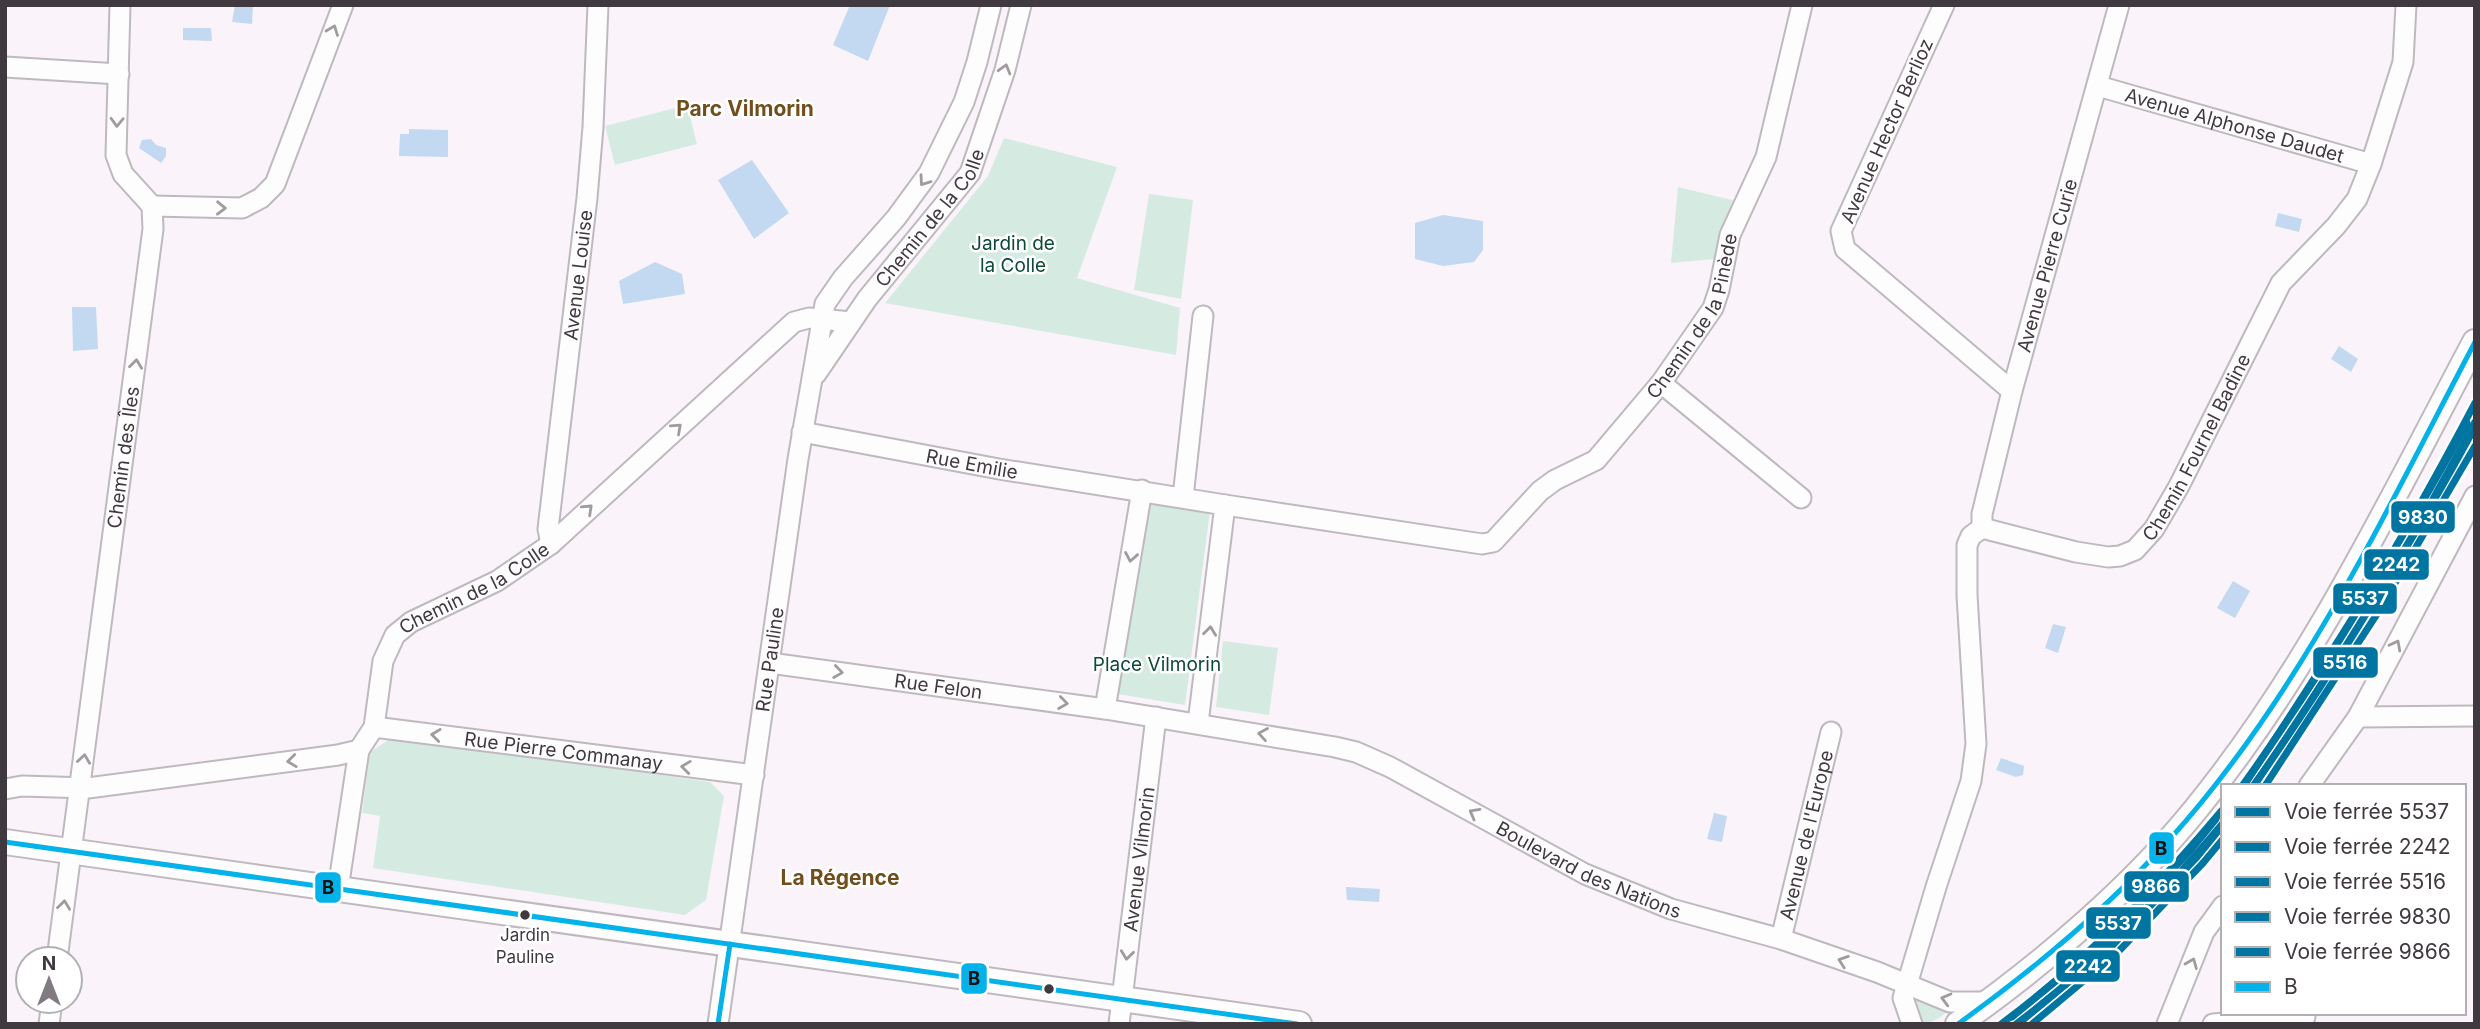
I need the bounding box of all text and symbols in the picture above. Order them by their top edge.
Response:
one-way arrow [325,24,339,36]
street label: Avenue Hector Berlioz [1836,35,1938,227]
one-way arrow [997,63,1011,75]
street label: Avenue Alphonse Daudet [2123,83,2347,167]
district label: Parc Vilmorin [676,96,814,121]
one-way arrow [110,117,125,128]
street label: Chemin de la Colle [870,146,989,291]
one-way arrow [920,173,932,186]
street label: Avenue Pierre Curie [2012,176,2082,355]
one-way arrow [215,200,226,215]
street label: Avenue Louise [559,209,597,342]
street label: Chemin de la Pinède [1641,231,1742,403]
park label: Jardin de la Colle [971,232,1055,277]
street label: Chemin Fournel Badine [2137,350,2255,546]
one-way arrow [128,358,143,369]
street label: Chemin des Îles [102,385,144,530]
one-way arrow [669,424,682,437]
street label: Rue Emilie [924,444,1020,483]
line badge: 9830 [2390,500,2456,534]
one-way arrow [580,505,593,517]
text: 9830 [2398,506,2448,529]
street label: Chemin de la Colle [394,537,553,639]
line badge: 2242 [2363,548,2430,581]
one-way arrow [1124,552,1139,563]
text: 2242 [2372,553,2420,576]
line badge: 5537 [2332,582,2398,615]
text: 5537 [2341,587,2389,610]
street label: Rue Pauline [751,606,788,713]
one-way arrow [1202,625,1217,637]
one-way arrow [2388,639,2401,652]
line badge: 5516 [2312,646,2379,679]
text: 5516 [2323,651,2367,674]
park label: Place Vilmorin [1093,653,1221,676]
one-way arrow [832,665,843,680]
street label: Rue Felon [893,669,984,704]
one-way arrow [1057,696,1069,711]
one-way arrow [430,727,442,742]
street label: Rue Pierre Commanay [463,727,664,775]
one-way arrow [1257,727,1269,742]
street label: Avenue de l'Europe [1775,748,1838,922]
one-way arrow [77,753,92,765]
one-way arrow [286,754,298,769]
one-way arrow [680,759,692,774]
legend [2221,784,2466,1015]
street label: Avenue Vilmorin [1119,785,1159,933]
text: Voie ferrée 5537 [2284,799,2449,824]
one-way arrow [1469,808,1481,821]
street label: Boulevard des Nations [1492,816,1683,923]
line badge: B [2148,831,2175,865]
text: Voie ferrée 2242 [2284,834,2451,859]
text: B [2155,837,2167,860]
district label: La Régence [781,865,899,890]
text: Voie ferrée 5516 [2284,869,2446,894]
line badge: 9866 [2123,870,2190,903]
line badge: B [314,871,342,904]
text: 9866 [2131,875,2181,898]
text: B [322,876,334,899]
one-way arrow [56,899,71,911]
text: Voie ferrée 9830 [2284,904,2451,929]
line badge: 5537 [2085,906,2152,940]
marker: Jardin Pauline [518,908,532,922]
text: 5537 [2094,912,2142,935]
place label: Jardin Pauline [496,925,554,967]
text: Voie ferrée 9866 [2284,939,2451,964]
north arrow [14,945,84,1015]
one-way arrow [1119,949,1134,961]
line badge: 2242 [2055,949,2121,983]
text: N [42,952,56,975]
one-way arrow [1837,955,1850,969]
text: 2242 [2064,955,2112,978]
one-way arrow [2183,958,2197,970]
line badge: B [960,962,988,995]
text: B [968,967,980,990]
text: B [2284,974,2298,999]
unlabelled marker [1042,982,1056,996]
one-way arrow [1941,993,1953,1007]

